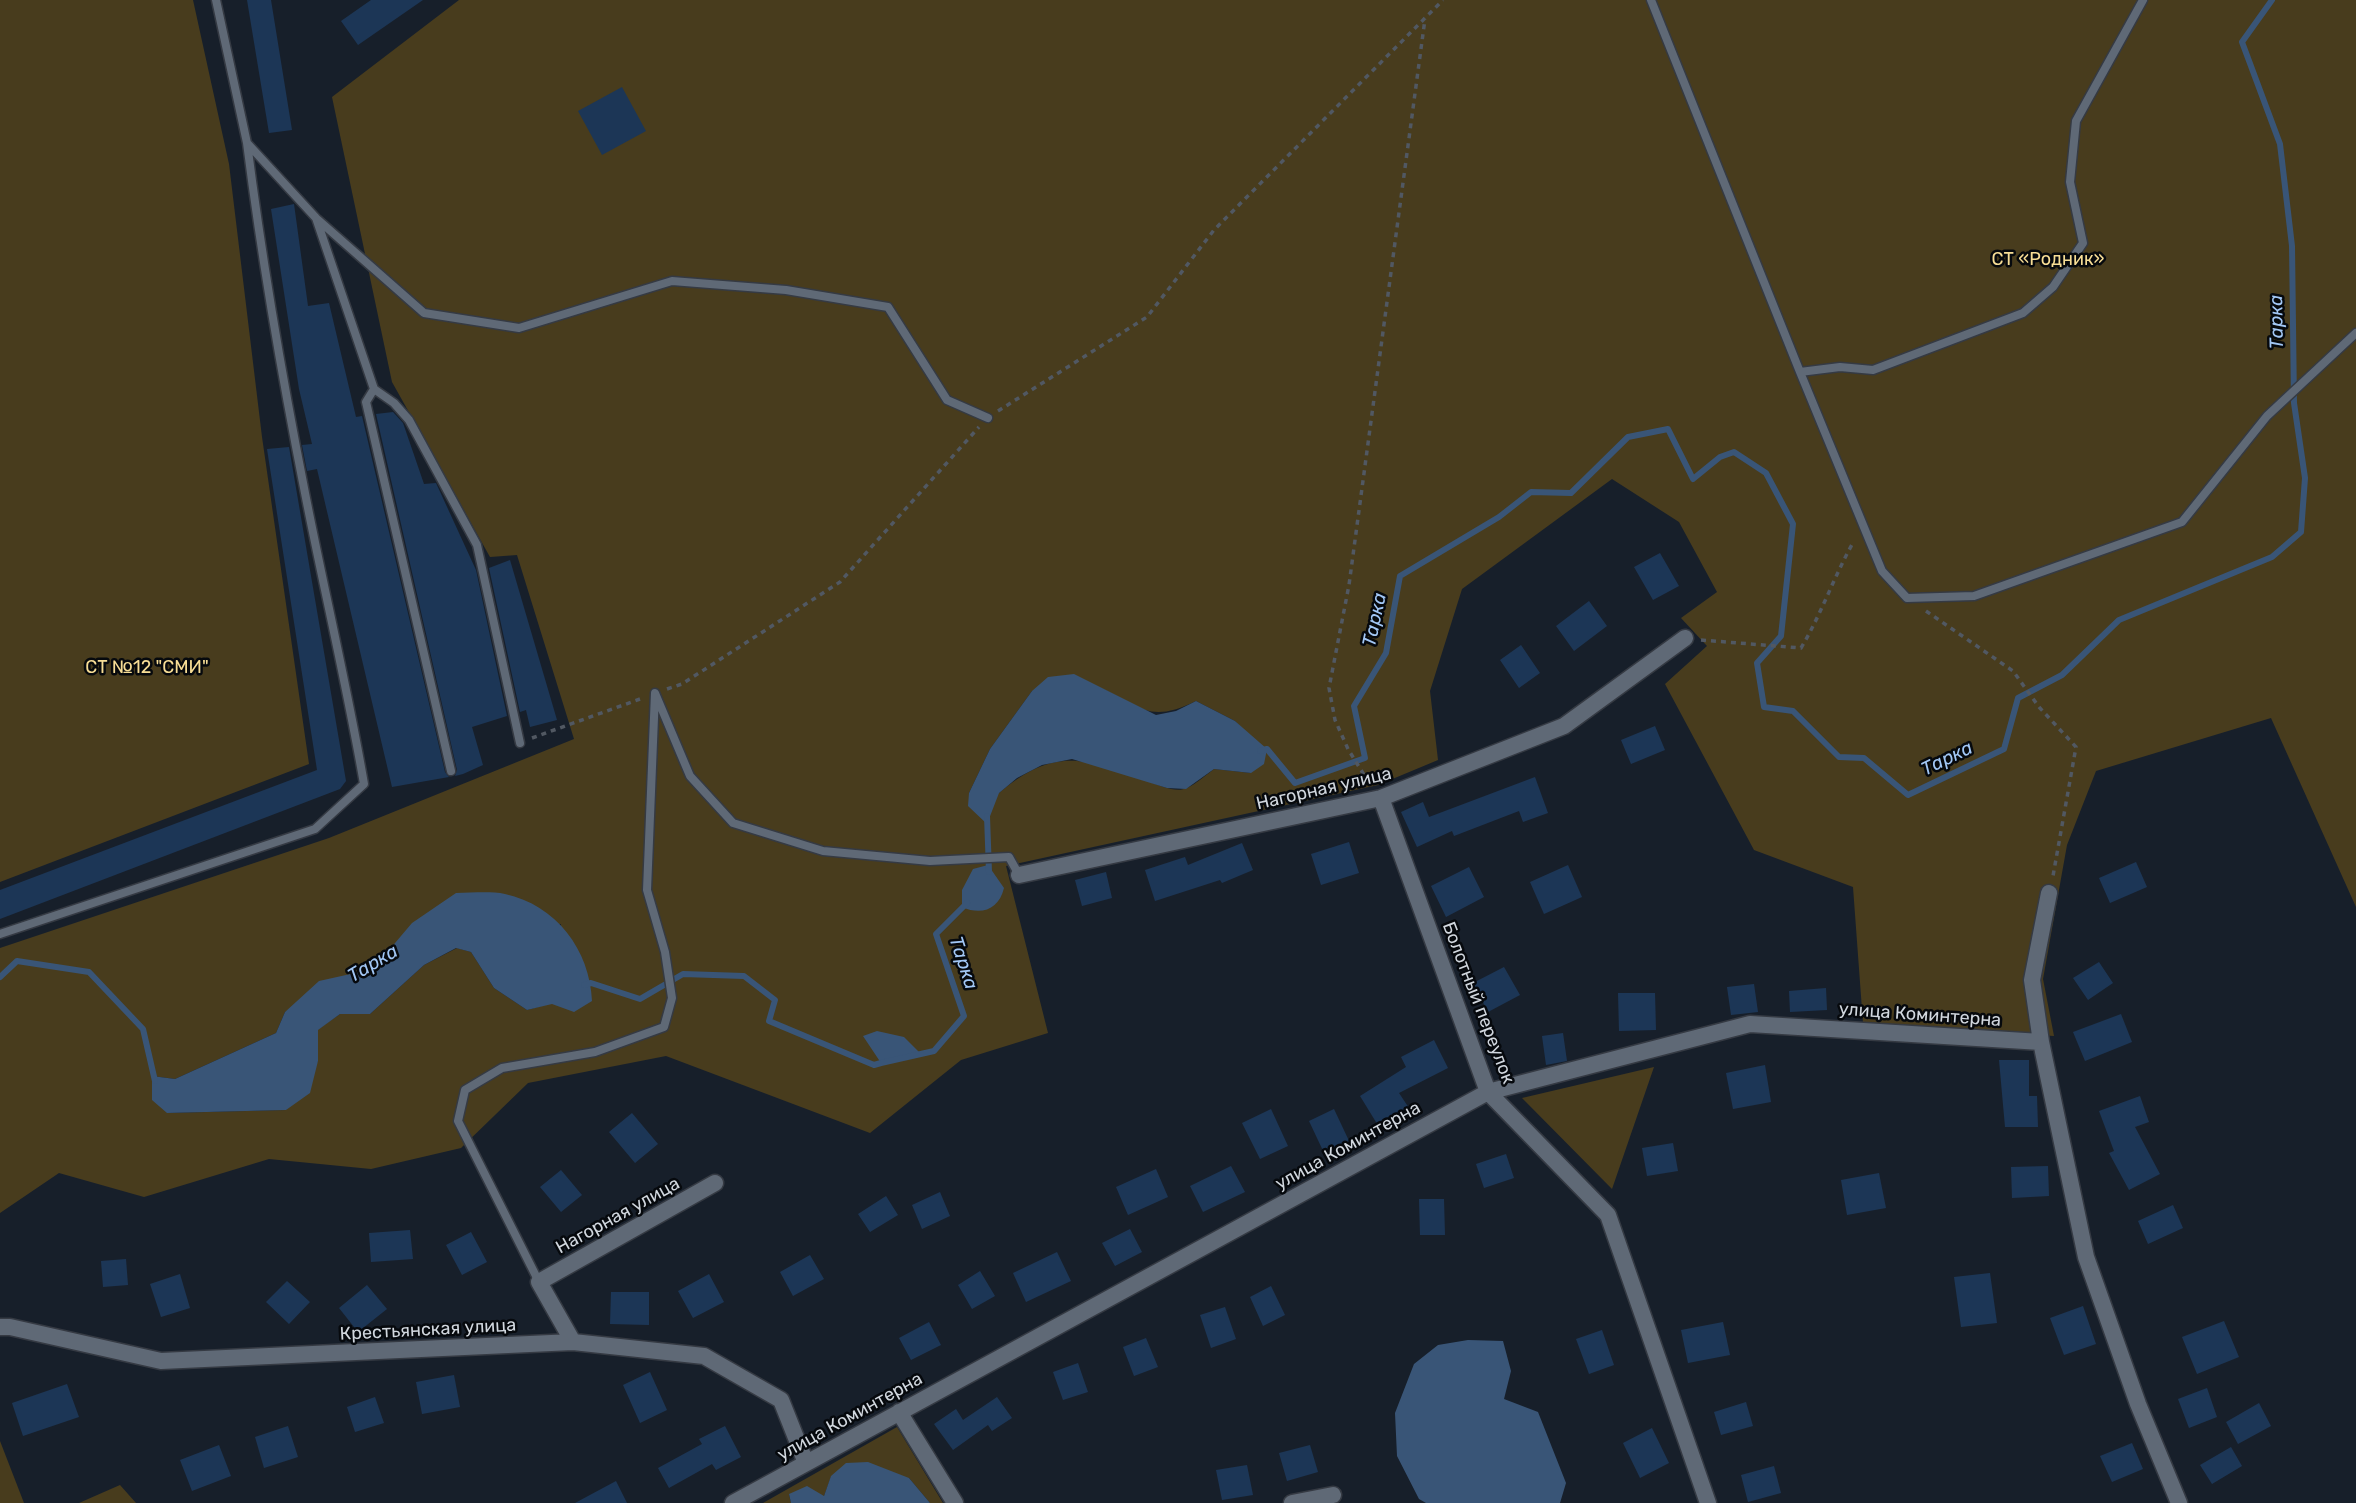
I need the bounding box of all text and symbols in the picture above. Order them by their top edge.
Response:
park label: СТ «Родник» [1992,249,2104,271]
water label: Тарка [2265,295,2289,349]
water label: Тарка [1358,591,1392,649]
park label: СТ №12 "СМИ" [85,657,209,679]
water label: Тарка [1917,737,1977,781]
street label: Нагорная улица [1254,763,1394,815]
street label: Болотный переулок [1437,919,1519,1087]
water label: Тарка [944,934,982,992]
water label: Тарка [344,940,402,988]
street label: улица Коминтерна [1838,999,2002,1031]
street label: улица Коминтерна [1272,1097,1424,1195]
street label: Нагорная улица [552,1173,684,1259]
street label: Крестьянская улица [339,1315,517,1345]
street label: улица Коминтерна [774,1368,926,1466]

